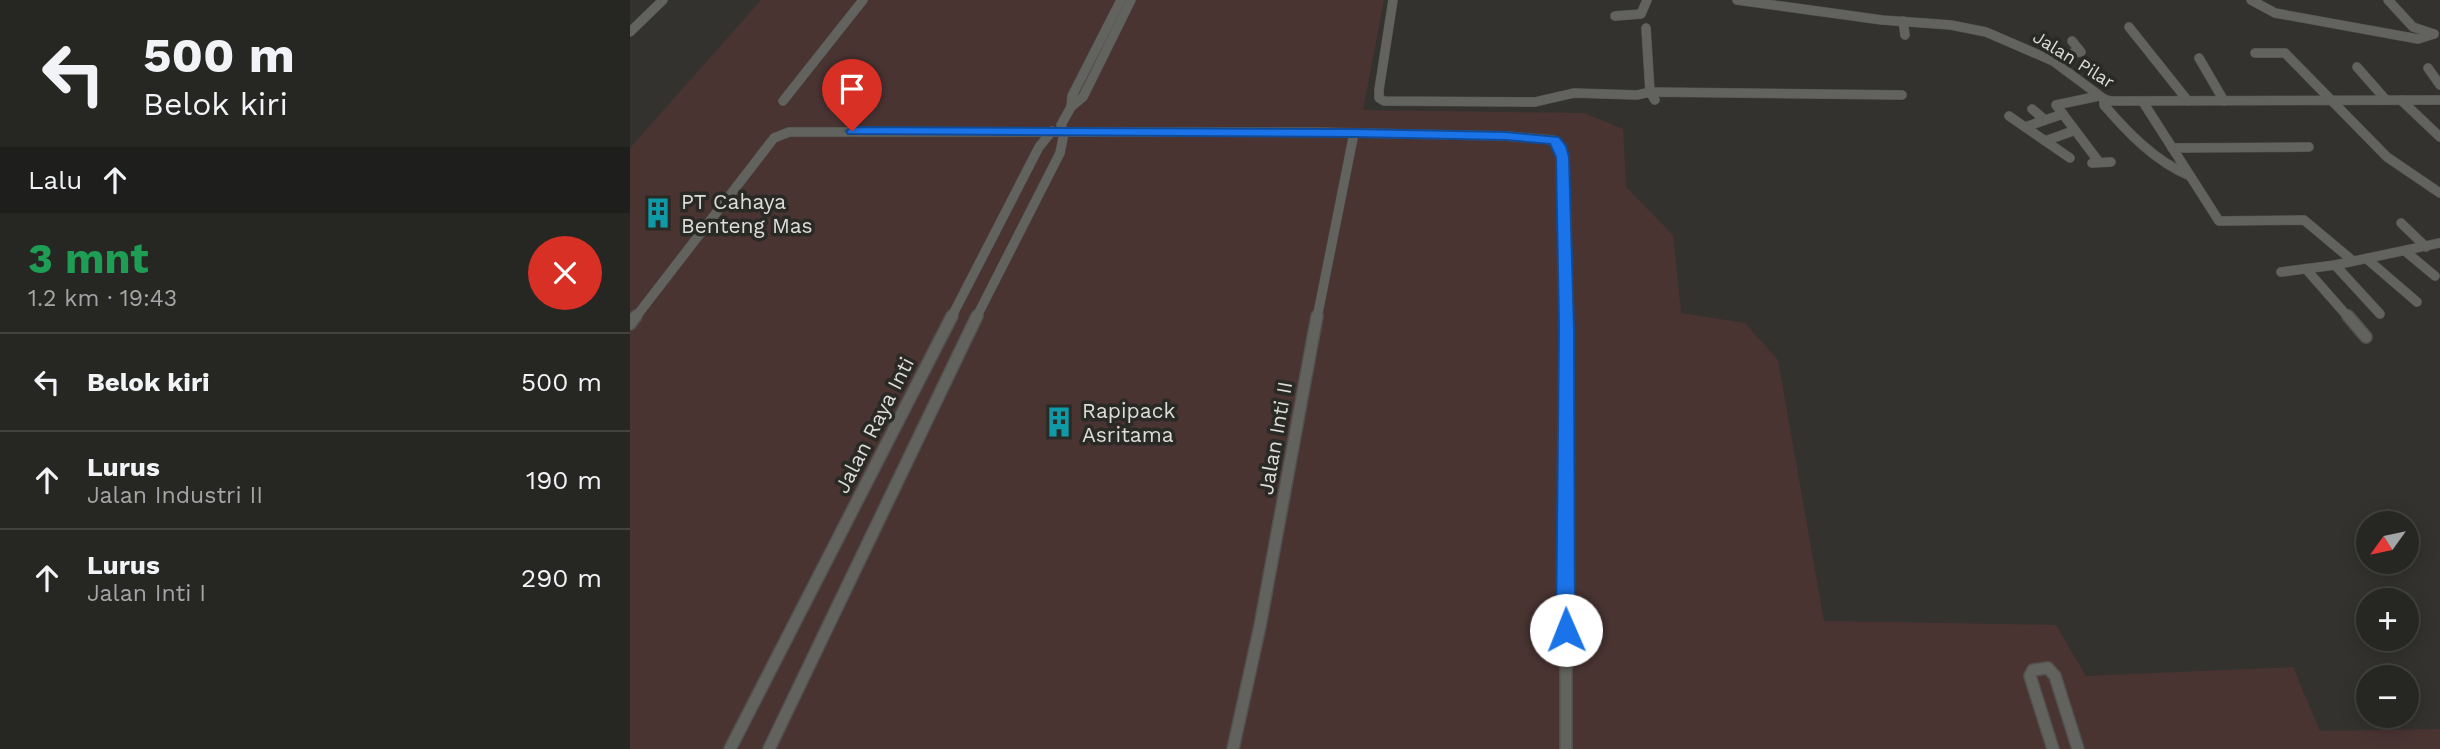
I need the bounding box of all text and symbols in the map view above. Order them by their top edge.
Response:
text: 500 m [143,26,295,84]
street label: Jalan Pilar [2029,26,2119,92]
icon: left [28,28,119,119]
pin [822,59,882,131]
icon: arrive [833,70,871,108]
text: Belok kiri [143,85,288,123]
icon: ahead [96,161,134,199]
text: Lalu [28,165,82,195]
place label: PT Cahaya Benteng Mas [681,189,813,238]
building icon: PT Cahaya Benteng Mas [641,196,675,230]
text: 3 mnt [28,234,149,283]
button: close [528,236,602,310]
text: 1.2 km · 19:43 [28,285,177,312]
street label: Jalan Raya Inti [829,353,919,497]
icon: left [28,363,66,401]
text: Belok kiri [87,367,210,397]
text: 500 m [521,367,602,397]
street label: Jalan Inti II [1253,379,1297,497]
place label: Rapipack Asritama [1082,398,1175,447]
building icon: Rapipack Asritama [1042,405,1076,439]
text: Lurus [87,452,160,482]
icon: ahead [28,461,66,499]
text: 190 m [526,465,602,495]
text: Jalan Industri II [87,482,263,509]
north arrow [2356,511,2418,574]
map controls [2356,511,2419,728]
text: Lurus [87,550,160,580]
icon: ahead [28,559,66,597]
text: 290 m [521,563,602,593]
text: Jalan Inti I [87,580,206,607]
button: + [2356,588,2419,651]
position arrow [1529,593,1603,667]
button: − [2356,665,2419,728]

